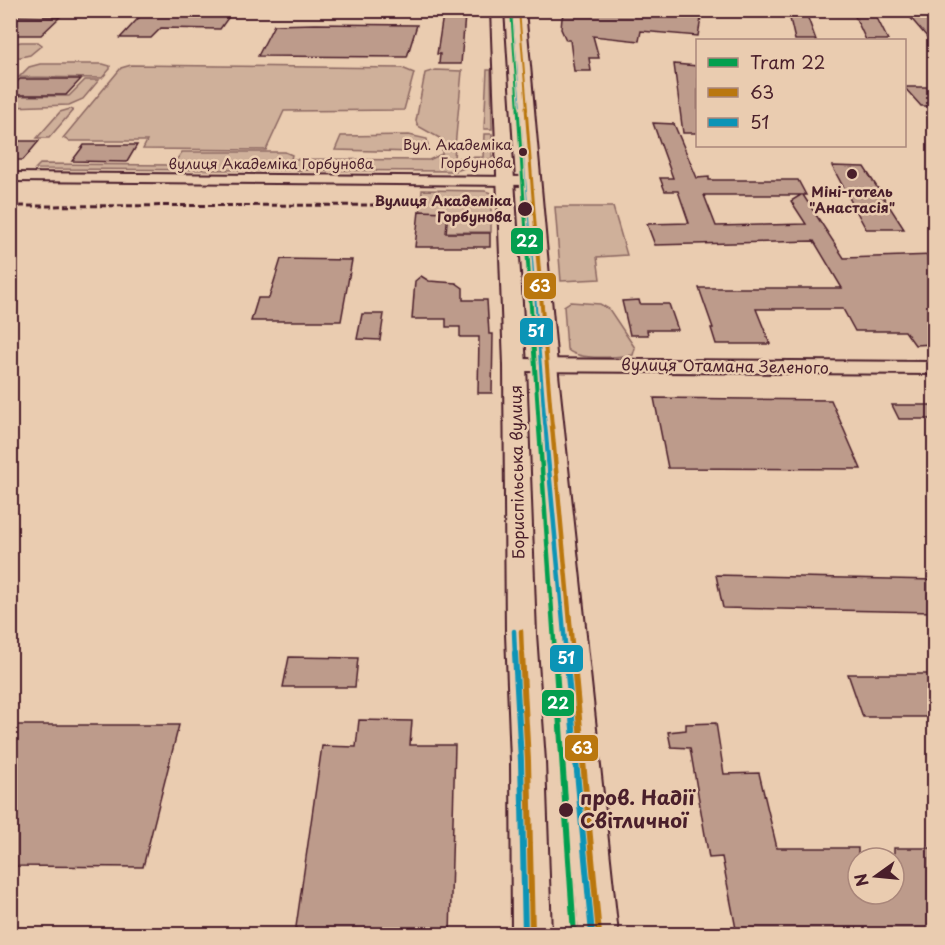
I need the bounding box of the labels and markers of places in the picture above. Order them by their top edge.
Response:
place label: Вул. Академіка Горбунова [403,134,512,173]
marker: Вул. Академіка Горбунова [517,146,529,158]
marker: Міні-готель "Анастасія" [845,167,859,181]
place label: Міні-готель "Анастасія" [809,181,895,218]
place label: Вулиця Академіка Горбунова [374,190,513,227]
marker: Вулиця Академіка Горбунова [516,200,534,218]
place label: пров. Надії Світличної [580,782,696,835]
marker: пров. Надії Світличної [557,801,575,819]

